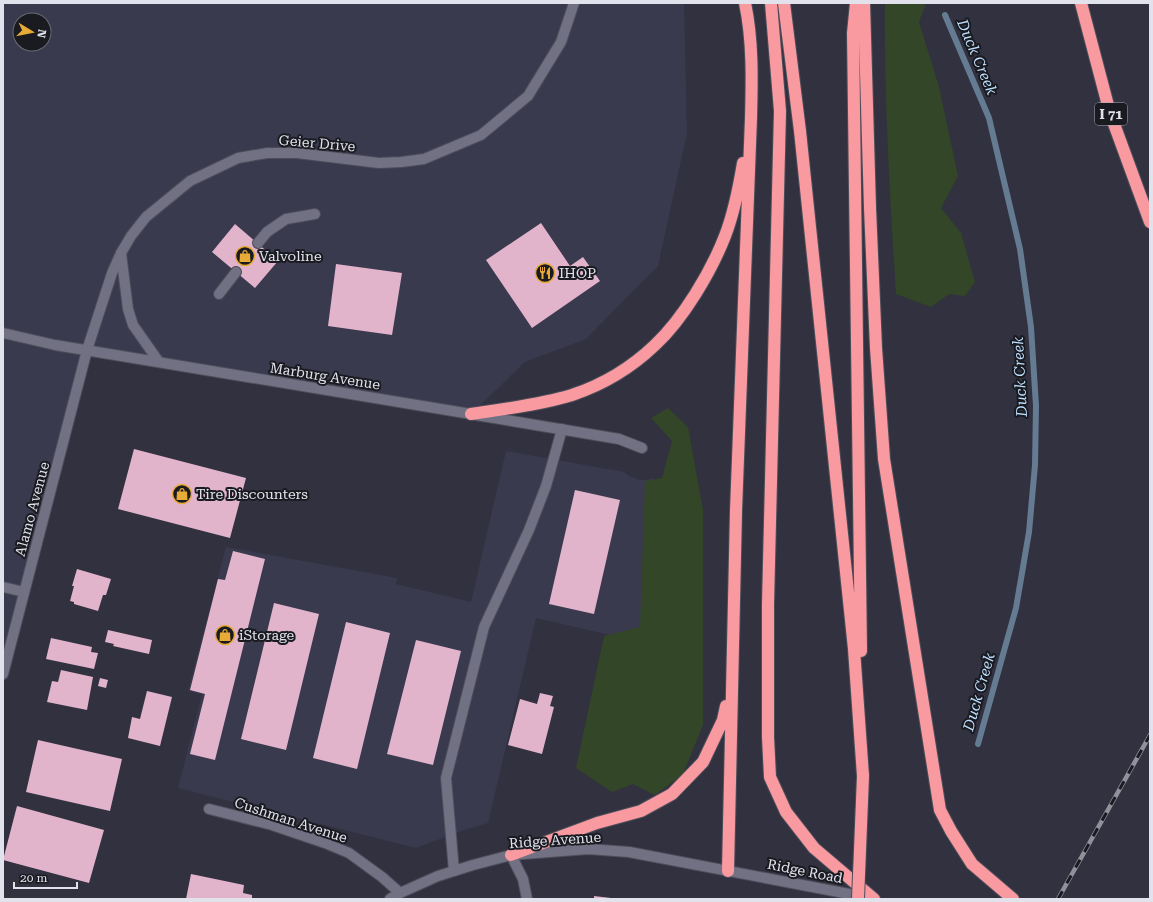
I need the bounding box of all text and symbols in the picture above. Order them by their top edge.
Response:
north arrow [12,12,52,52]
water label: Duck Creek [953,16,1001,98]
text: N [34,28,48,39]
road number: I 71 [1095,103,1127,125]
street label: Geier Drive [278,132,356,154]
shop icon: Valvoline [234,245,256,267]
place label: Valvoline [259,248,322,264]
restaurant icon: IHOP [534,262,556,284]
place label: IHOP [559,265,596,281]
water label: Duck Creek [1009,336,1031,419]
street label: Marburg Avenue [269,359,382,393]
street label: Alamo Avenue [12,460,52,558]
shop icon: Tire Discounters [171,483,193,505]
place label: Tire Discounters [196,486,308,502]
shop icon: iStorage [214,624,236,646]
place label: iStorage [239,627,295,643]
water label: Duck Creek [959,650,999,734]
street label: Cushman Avenue [233,794,350,846]
street label: Ridge Avenue [508,829,602,851]
street label: Ridge Road [766,856,844,886]
scale bar [14,864,77,890]
text: 20 m [20,871,47,885]

